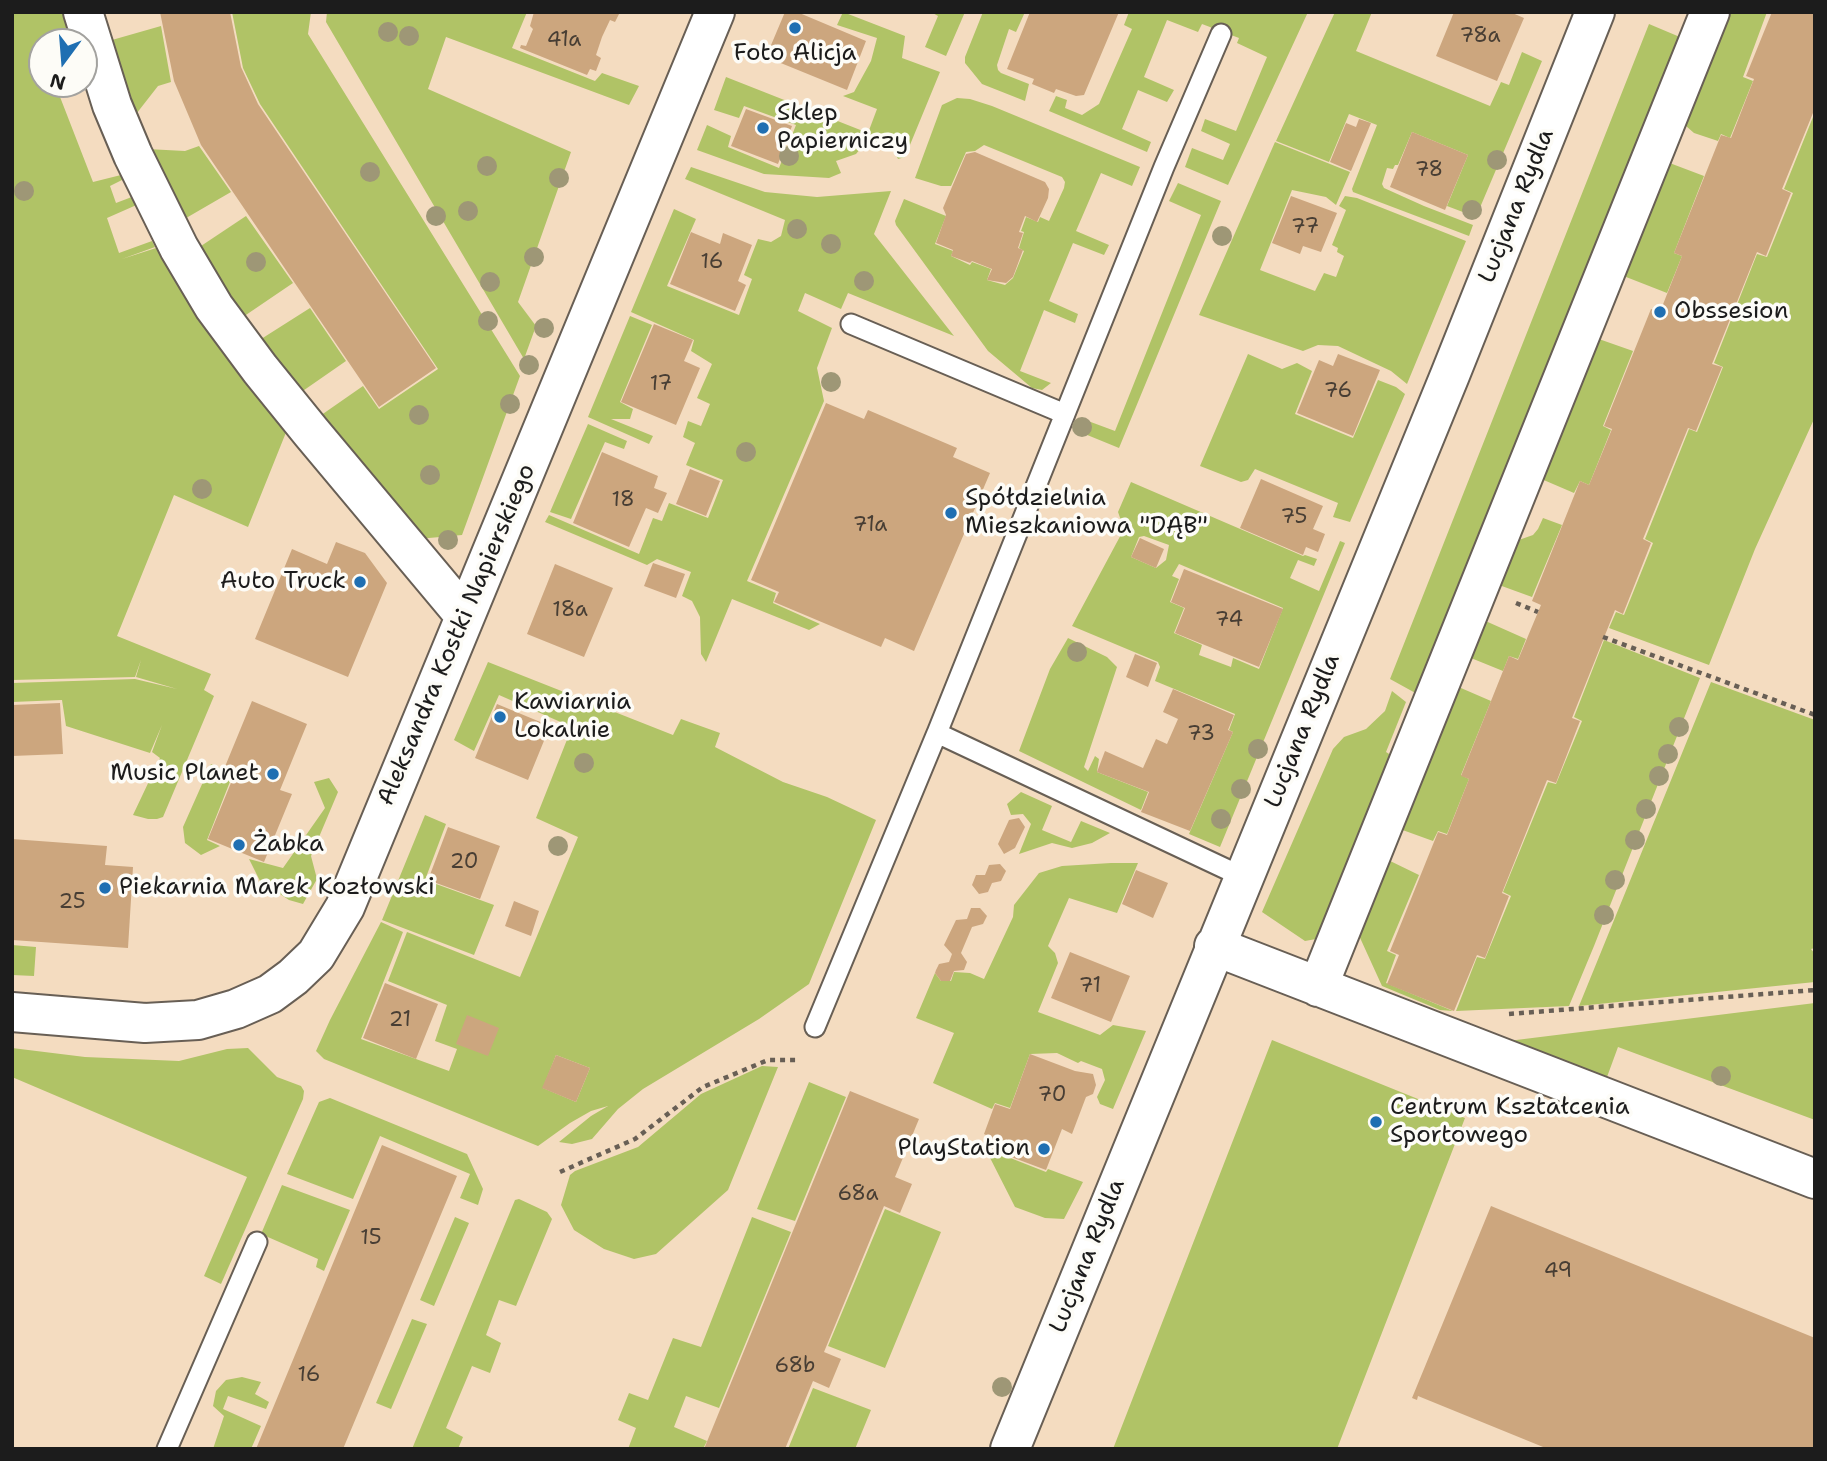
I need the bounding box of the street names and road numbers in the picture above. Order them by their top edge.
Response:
street label: Lucjana Rydla [1473,125,1561,287]
street label: Aleksandra Kostki Napierskiego [372,460,542,810]
street label: Lucjana Rydla [1259,650,1347,812]
street label: Lucjana Rydla [1044,1175,1132,1337]

